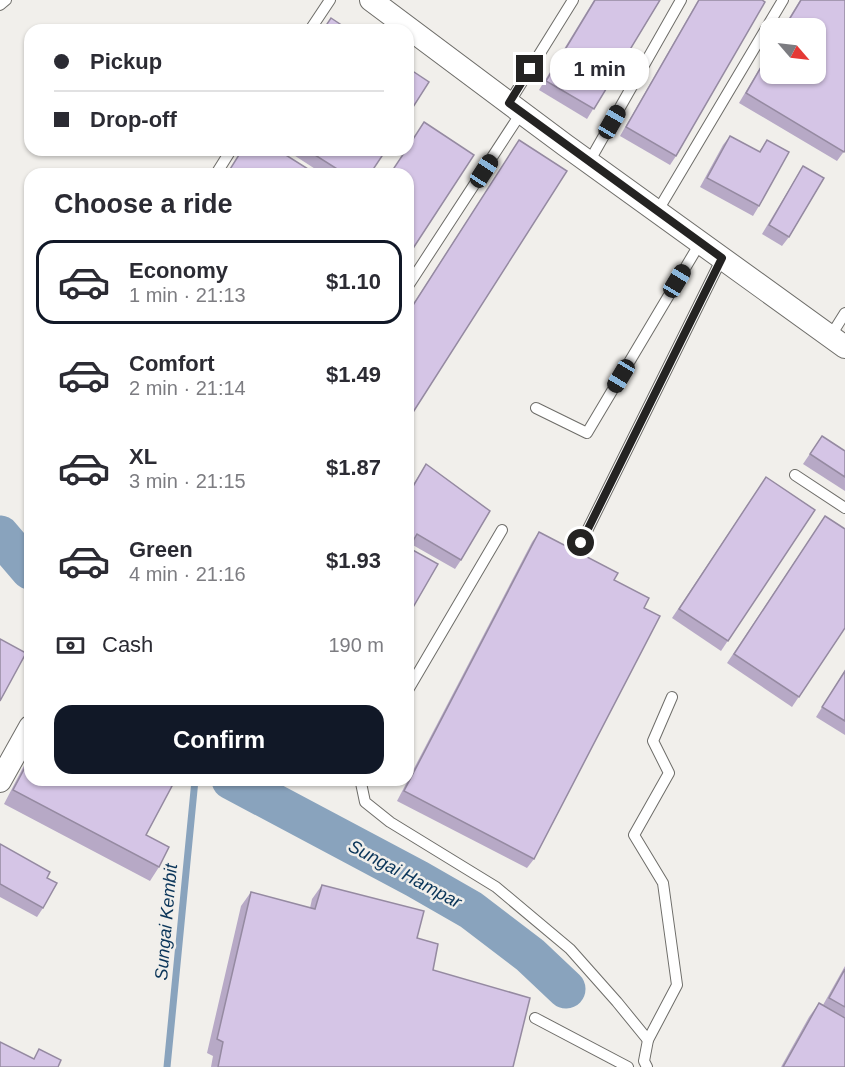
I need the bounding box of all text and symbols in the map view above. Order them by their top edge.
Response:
north arrow [760,18,826,84]
map controls [760,18,826,84]
callout: 1 min [551,48,650,90]
text: Pickup [90,49,162,74]
route end [516,55,543,82]
text: 1 min [573,58,626,80]
car [595,102,629,142]
text: Drop-off [90,107,177,132]
car [467,151,501,191]
text: Choose a ride [54,189,233,219]
icon: car [57,255,111,309]
text: Economy [129,258,228,283]
car [660,261,694,301]
text: $1.10 [326,269,381,294]
text: 1 min · 21:13 [129,284,246,306]
icon: car [57,348,111,402]
text: Comfort [129,351,215,376]
car [604,356,638,396]
text: $1.49 [326,362,381,387]
text: 2 min · 21:14 [129,377,246,399]
icon: car [57,441,111,495]
text: XL [129,444,157,469]
text: $1.87 [326,455,381,480]
text: 3 min · 21:15 [129,470,246,492]
route start [567,529,594,556]
icon: car [57,534,111,588]
text: Green [129,537,193,562]
text: $1.93 [326,548,381,573]
text: 4 min · 21:16 [129,563,246,585]
icon: cash [54,629,87,662]
text: Cash [102,632,153,657]
text: 190 m [328,634,384,656]
button: Confirm [54,705,384,774]
water label: Sungai Hampar [345,836,466,913]
water label: Sungai Kembit [151,862,181,981]

